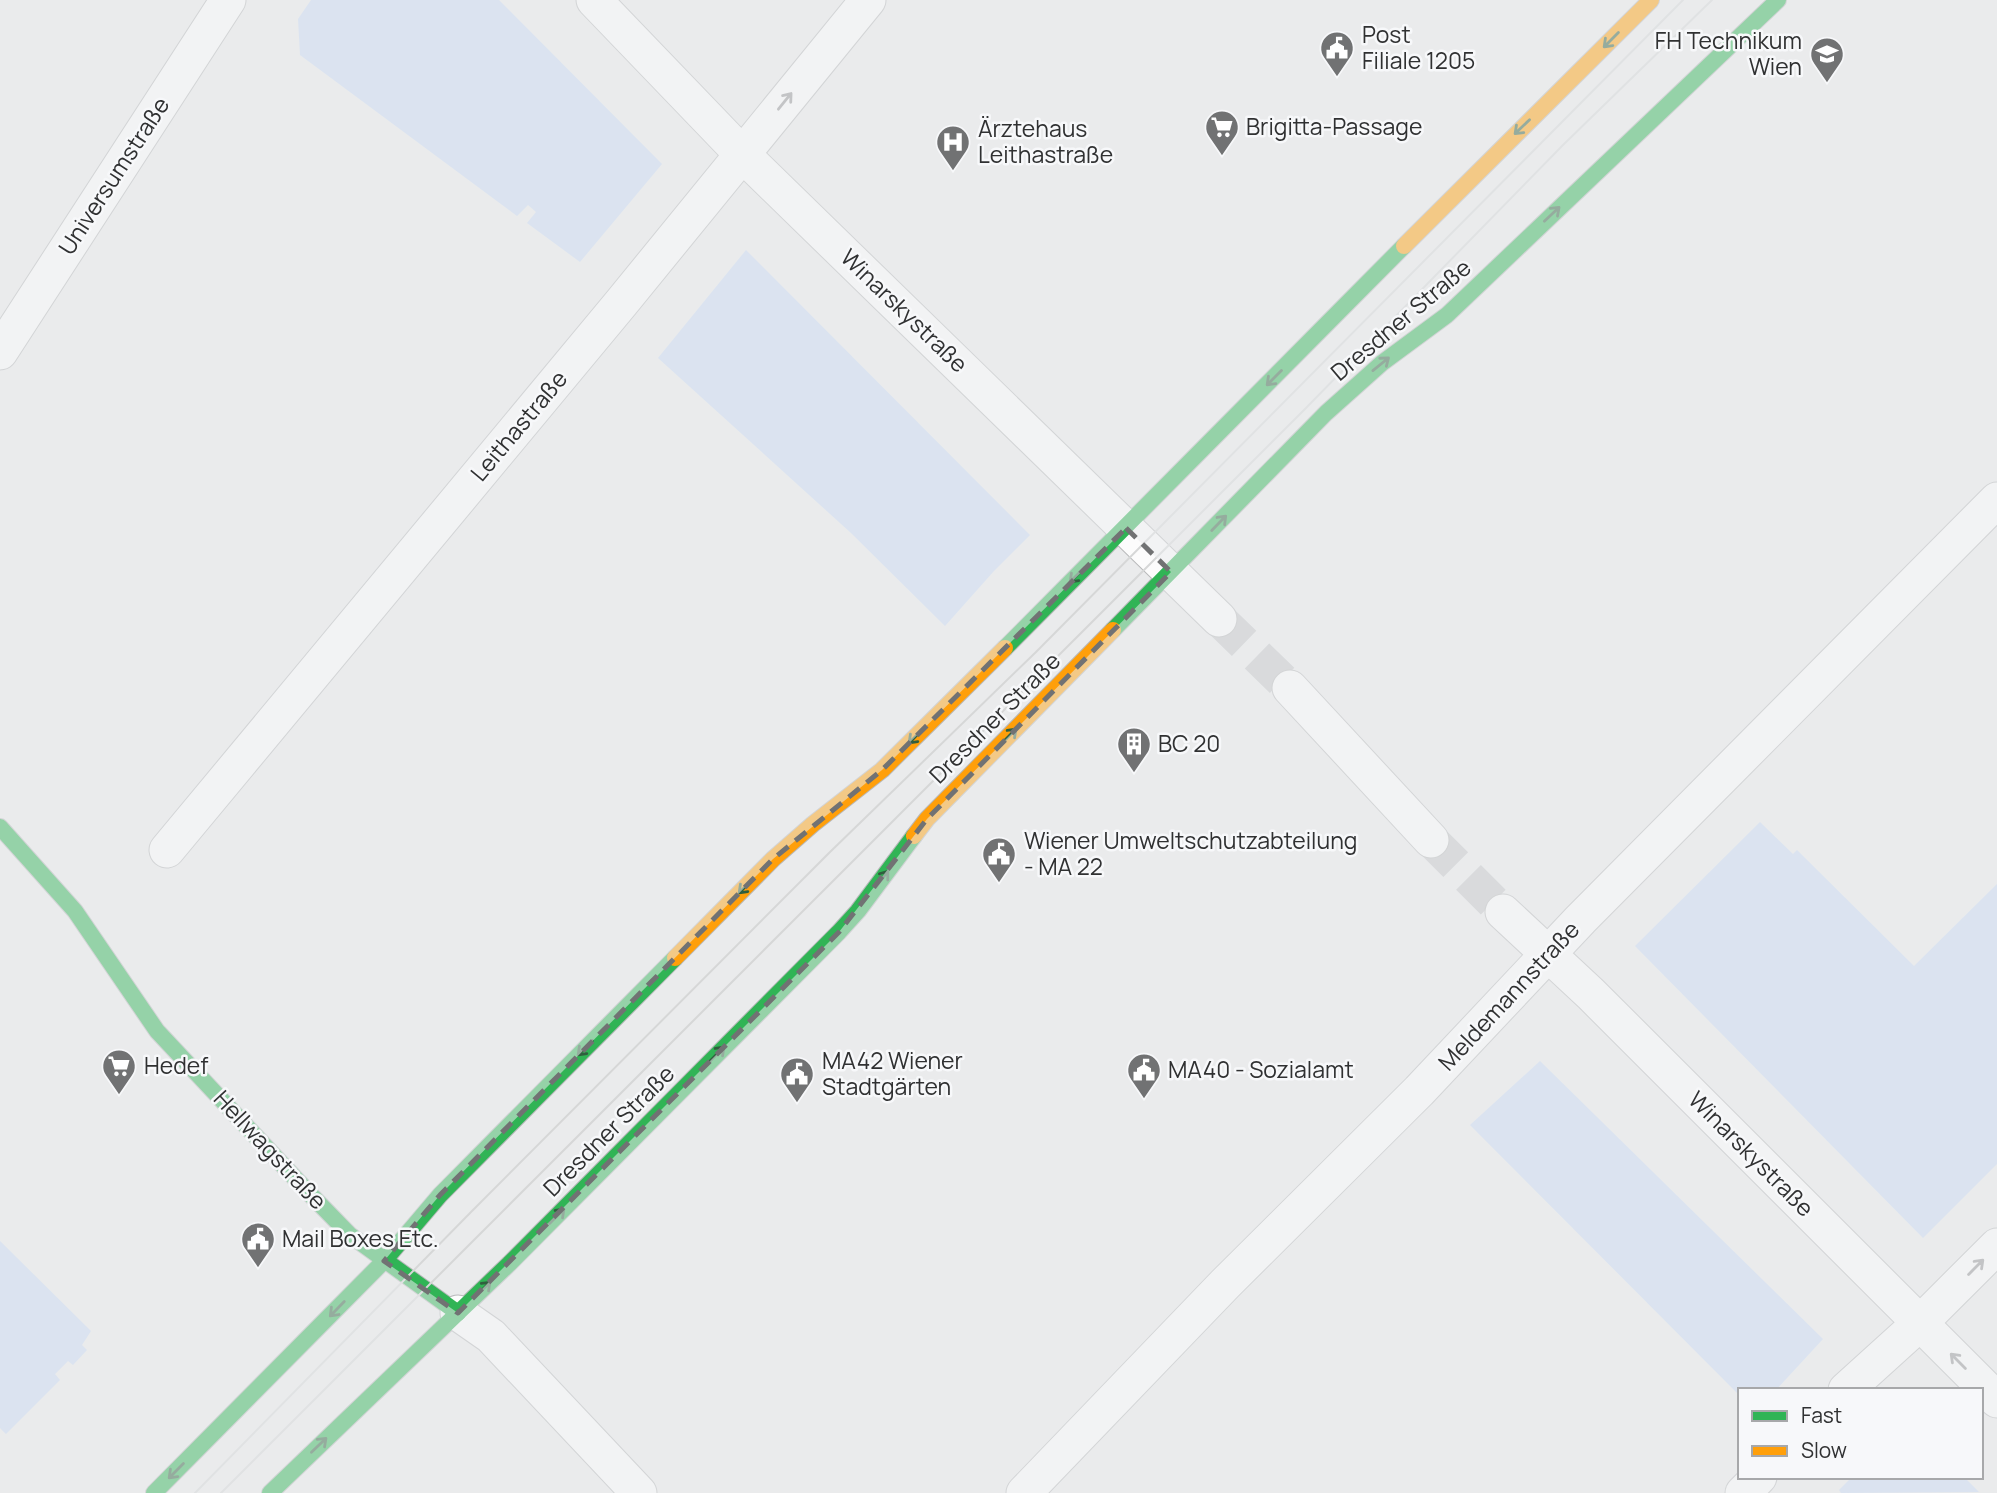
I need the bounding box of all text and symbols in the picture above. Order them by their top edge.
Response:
place label: Post Filiale 1205 [1362,18,1475,76]
place label: FH Technikum Wien [1655,24,1802,82]
public building icon: Post Filiale 1205 [1318,29,1356,78]
one-way arrow [1603,32,1620,49]
school or university icon: FH Technikum Wien [1808,35,1846,84]
street label: Universumstraße [50,90,176,261]
one-way arrow [777,92,793,110]
supermarket icon: Brigitta-Passage [1203,108,1241,157]
place label: Brigitta-Passage [1246,110,1422,142]
place label: Ärztehaus Leithastraße [978,112,1113,170]
one-way arrow [1513,119,1530,136]
hospital icon: Ärztehaus Leithastraße [934,123,972,172]
one-way arrow [1543,206,1560,223]
street label: Winarskystraße [834,241,975,379]
street label: Dresdner Straße [1324,251,1477,387]
one-way arrow [1372,357,1390,372]
street label: Leithastraße [462,363,574,487]
one-way arrow [1266,369,1283,386]
one-way arrow [1210,515,1227,532]
one-way arrow [1069,567,1086,584]
street label: Dresdner Straße [922,645,1067,790]
building icon: BC 20 [1115,725,1153,774]
place label: BC 20 [1158,727,1220,759]
one-way arrow [908,728,925,745]
one-way arrow [1001,728,1018,745]
place label: Wiener Umweltschutzabteilung - MA 22 [1024,824,1357,882]
public building icon: Wiener Umweltschutzabteilung - MA 22 [980,835,1018,884]
one-way arrow [874,870,889,889]
one-way arrow [738,878,755,895]
street label: Meldemannstraße [1431,914,1586,1077]
one-way arrow [577,1039,594,1056]
place label: MA42 Wiener Stadtgärten [822,1044,963,1102]
one-way arrow [709,1046,726,1063]
supermarket icon: Hedef [100,1047,138,1096]
place label: Hedef [144,1049,208,1081]
public building icon: MA40 - Sozialamt [1125,1051,1163,1100]
place label: MA40 - Sozialamt [1168,1053,1354,1085]
public building icon: MA42 Wiener Stadtgärten [778,1055,816,1104]
street label: Dresdner Straße [536,1058,681,1203]
street label: Hellwagstraße [207,1083,334,1216]
street label: Winarskystraße [1682,1083,1822,1223]
one-way arrow [548,1207,565,1224]
public building icon: Mail Boxes Etc. [239,1220,277,1269]
place label: Mail Boxes Etc. [282,1222,439,1254]
one-way arrow [1967,1259,1984,1276]
one-way arrow [475,1280,492,1297]
one-way arrow [328,1301,345,1318]
one-way arrow [1950,1353,1967,1370]
legend [1738,1388,1983,1479]
text: Fast [1801,1401,1842,1429]
text: Slow [1801,1436,1847,1464]
one-way arrow [310,1437,327,1454]
one-way arrow [168,1462,185,1479]

